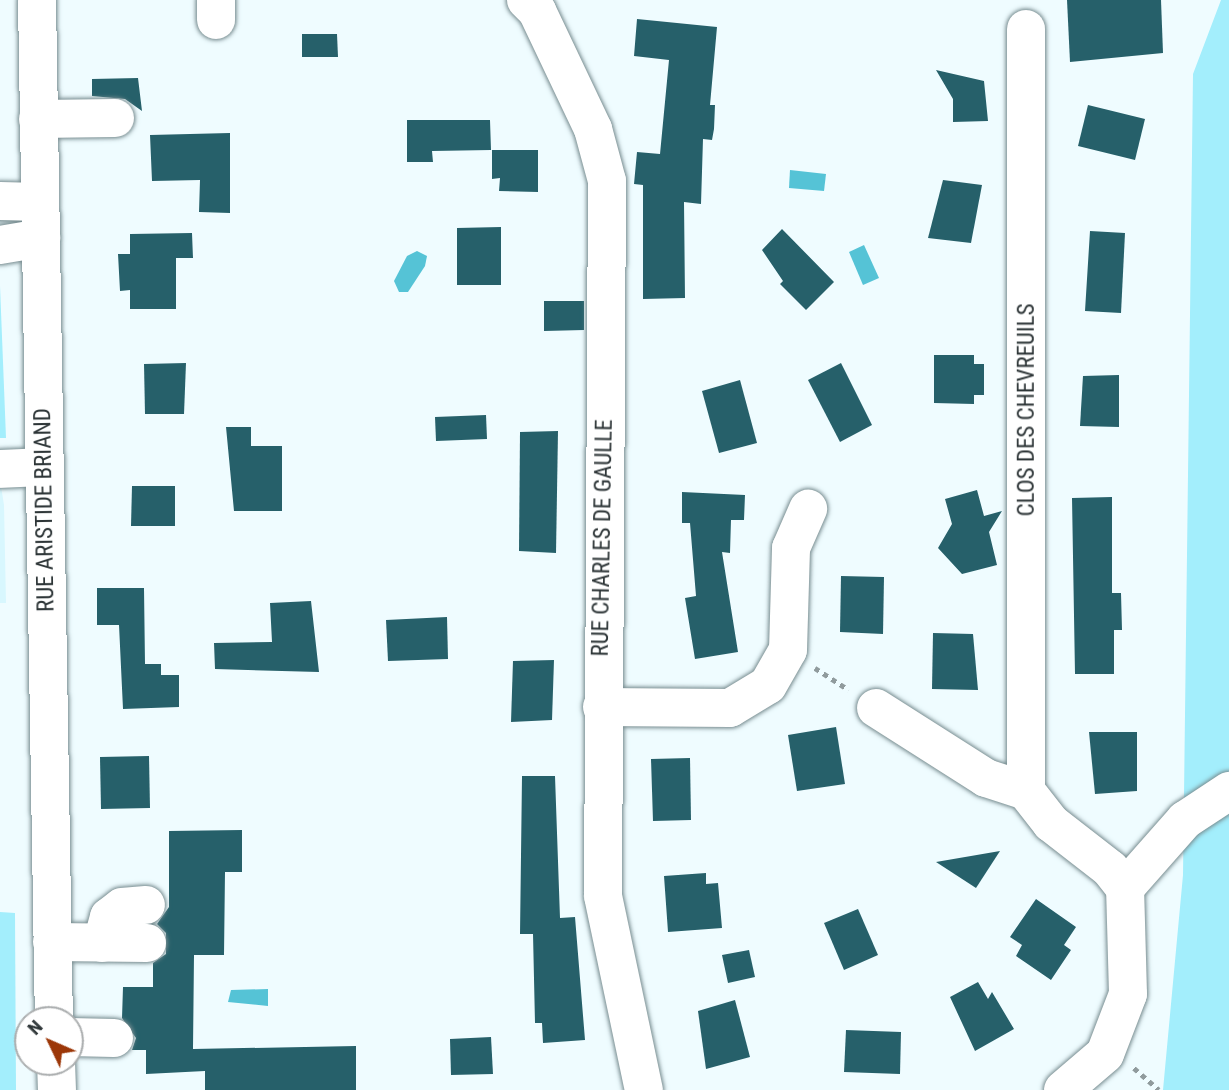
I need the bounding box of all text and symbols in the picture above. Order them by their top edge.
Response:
street label: CLOS DES CHEVREUILS [1013,304,1041,516]
street label: RUE ARISTIDE BRIAND [29,408,61,612]
street label: RUE CHARLES DE GAULLE [587,419,619,657]
north arrow [14,1006,84,1076]
text: N [23,1015,47,1040]

